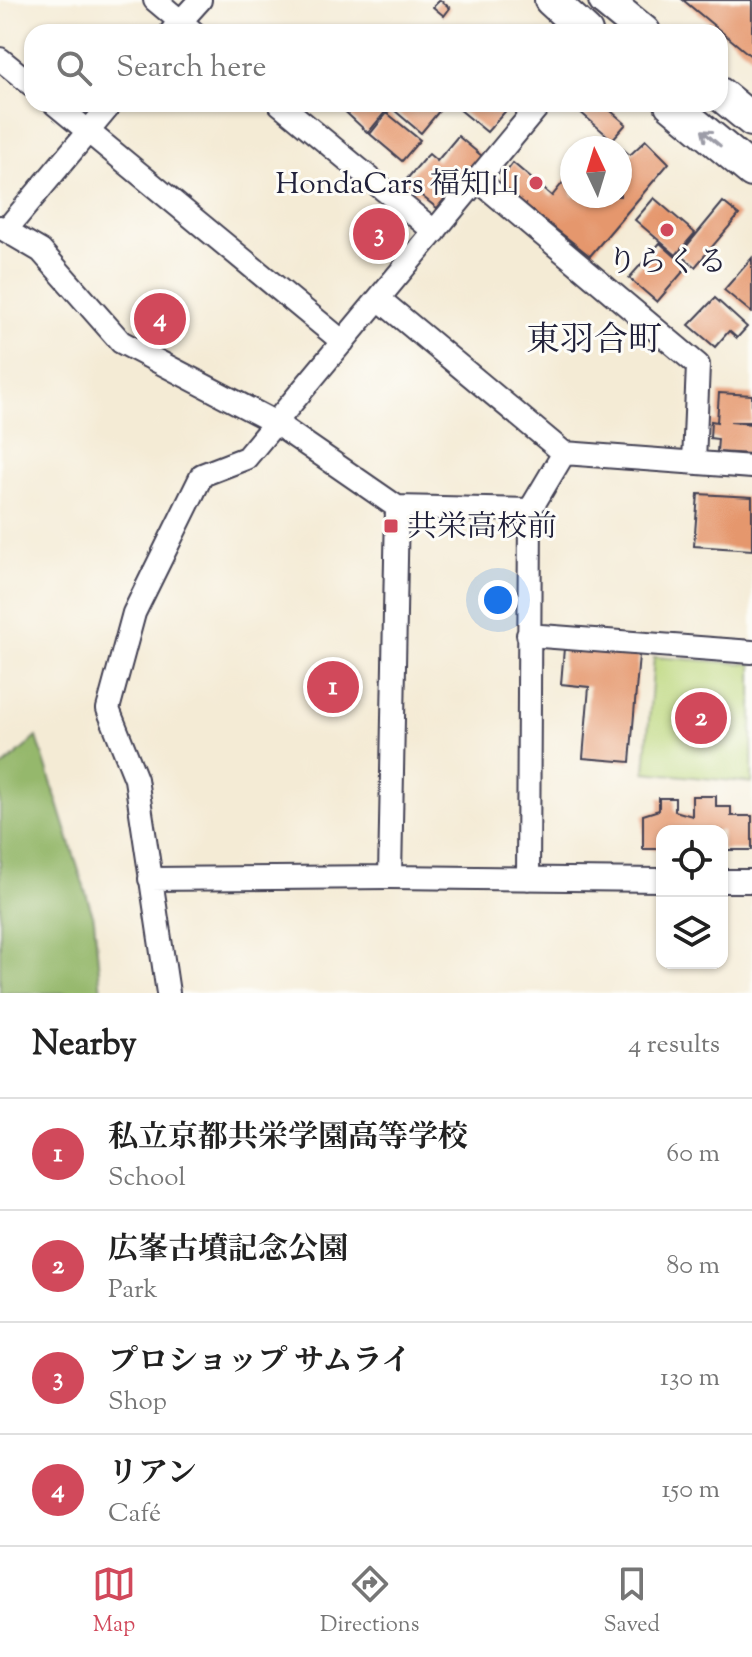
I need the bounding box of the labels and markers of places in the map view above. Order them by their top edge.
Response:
place label: HondaCars 福知山 [275,164,520,207]
marker: HondaCars 福知山 [527,174,545,192]
pin: 3 [353,204,405,264]
marker: りらくる [658,221,676,239]
place label: りらくる [607,242,727,285]
pin: 4 [134,289,186,349]
place label: 共栄高校前 [407,507,557,550]
marker: 共栄高校前 [382,517,400,535]
pin: 1 [307,657,359,717]
pin: 2 [675,688,727,748]

